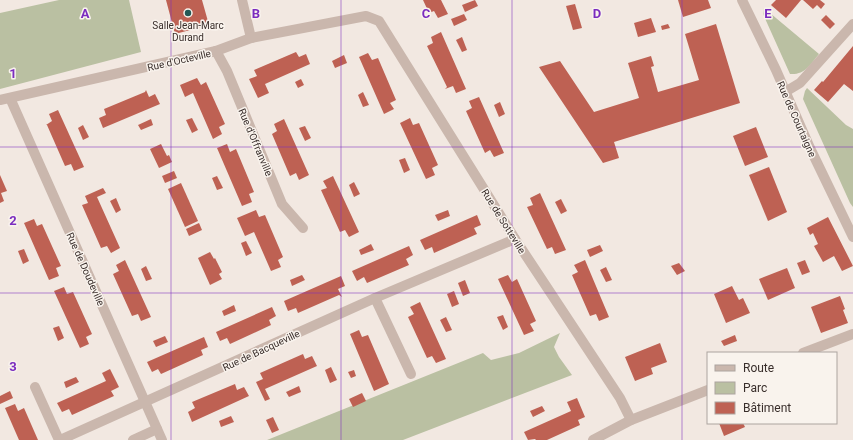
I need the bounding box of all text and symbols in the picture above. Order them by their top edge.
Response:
text: A [81,6,90,21]
text: B [252,6,260,21]
text: C [422,6,431,21]
text: D [593,6,601,21]
text: E [764,6,772,21]
marker: Salle Jean-Marc Durand [183,8,193,18]
place label: Salle Jean-Marc Durand [152,20,224,43]
street label: Rue d'Octeville [146,48,212,73]
text: 1 [9,66,17,81]
street label: Rue de Courtaigne [775,80,818,159]
street label: Rue d'Offranville [236,107,275,178]
street label: Rue de Sotteville [479,187,528,255]
text: 2 [9,213,17,228]
street label: Rue de Doudeville [64,231,107,308]
street label: Rue de Bacqueville [221,328,301,373]
legend [707,352,837,424]
text: 3 [9,359,17,374]
text: Route [743,361,774,375]
text: Parc [743,381,767,395]
text: Bâtiment [743,401,791,415]

